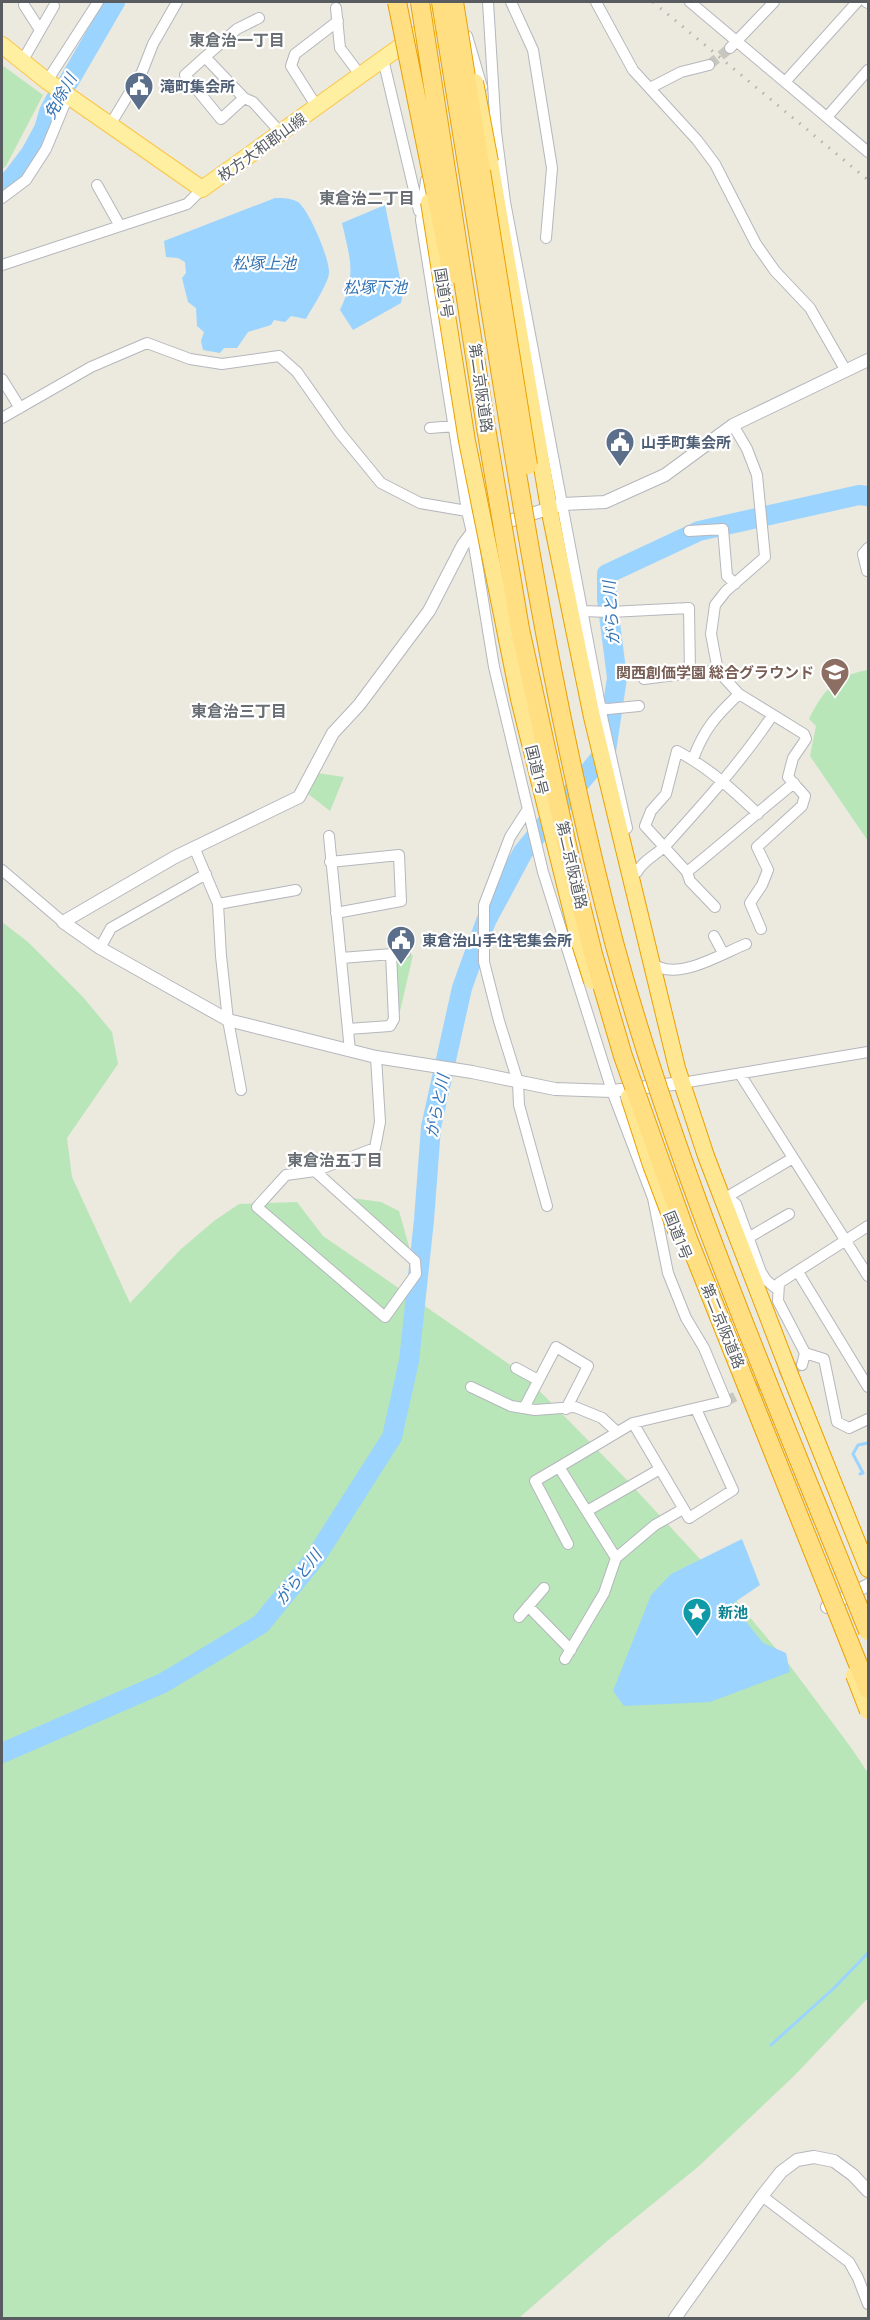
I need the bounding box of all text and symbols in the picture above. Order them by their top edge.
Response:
district label: 東倉治一丁目 [189,29,285,51]
water label: 免除川 [39,68,82,122]
public building icon: 滝町集会所 [123,70,155,112]
place label: 滝町集会所 [160,76,235,97]
street label: 枚方大和郡山線 [213,108,311,186]
district label: 東倉治二丁目 [319,187,415,209]
water label: 松塚上池 [232,252,298,274]
street label: 国道1号 [430,266,458,320]
water label: 松塚下池 [343,276,409,298]
street label: 第二京阪道路 [464,342,498,434]
public building icon: 山手町集会所 [604,426,636,468]
place label: 山手町集会所 [641,432,731,453]
water label: がらと川 [598,578,624,646]
school or university icon: 関西創価学園 総合グラウンド [819,656,851,698]
place label: 関西創価学園 総合グラウンド [616,662,814,683]
district label: 東倉治三丁目 [191,700,287,722]
street label: 国道1号 [521,743,553,797]
street label: 第二京阪道路 [552,819,592,911]
public building icon: 東倉治山手住宅集会所 [385,924,417,966]
place label: 東倉治山手住宅集会所 [422,930,572,951]
water label: がらと川 [420,1071,454,1140]
district label: 東倉治五丁目 [287,1149,383,1171]
street label: 国道1号 [659,1207,697,1263]
street label: 第二京阪道路 [696,1280,750,1372]
water label: がらと川 [270,1543,328,1609]
place icon: 新池 [681,1596,713,1638]
place label: 新池 [718,1602,748,1623]

